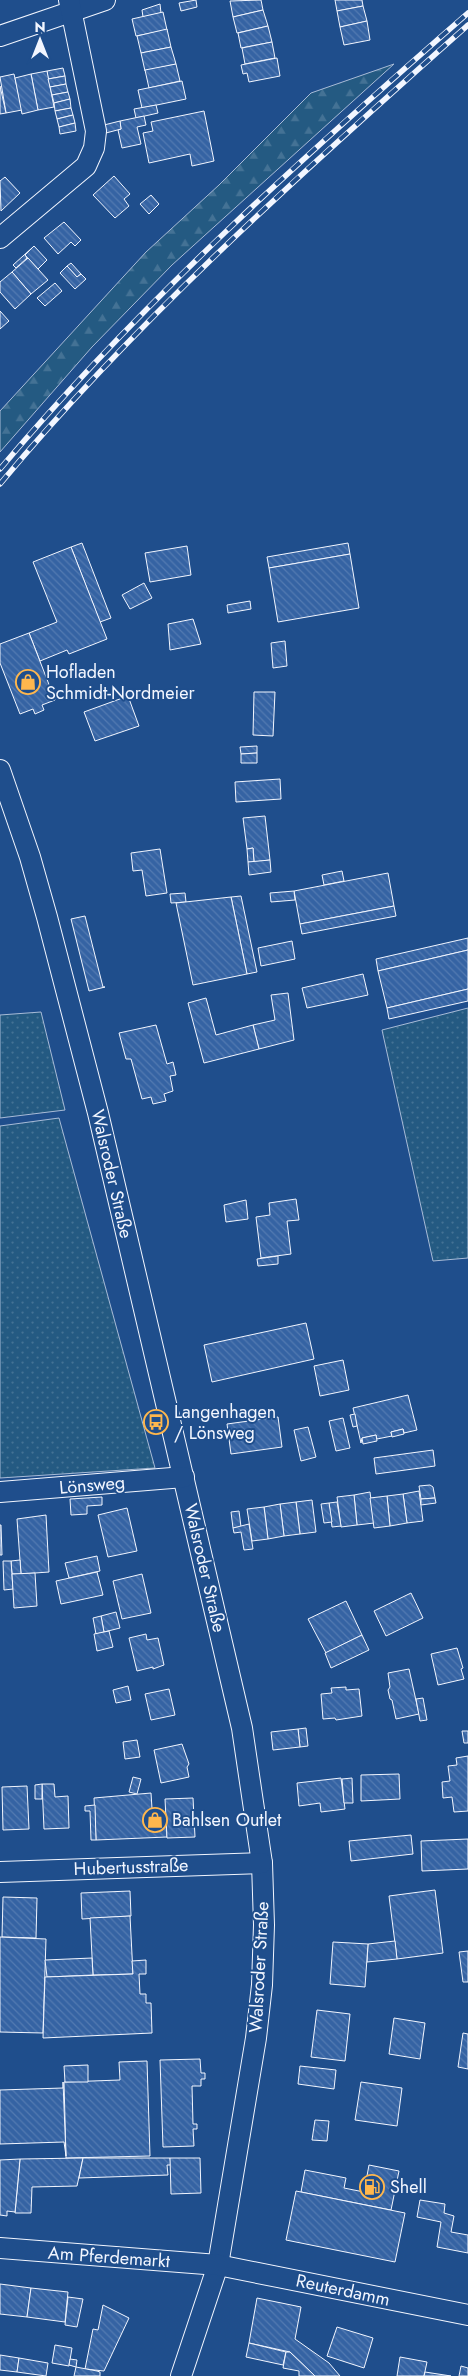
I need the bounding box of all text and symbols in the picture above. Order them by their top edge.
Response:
north arrow [15,15,65,65]
text: N [34,17,46,37]
place label: Hofladen Schmidt-Nordmeier [46,659,195,706]
shop icon: Hofladen Schmidt-Nordmeier [15,669,41,695]
street label: Walsroder Straße [85,1107,139,1241]
place label: Langenhagen / Lönsweg [174,1399,276,1446]
bus stop icon: Langenhagen / Lönsweg [143,1409,169,1435]
street label: Lönsweg [58,1469,126,1501]
street label: Walsroder Straße [178,1501,232,1635]
shop icon: Bahlsen Outlet [142,1807,168,1833]
place label: Bahlsen Outlet [172,1807,282,1833]
street label: Hubertusstraße [73,1852,189,1882]
street label: Walsroder Straße [243,1901,275,2033]
fuel station icon: Shell [359,2174,385,2200]
place label: Shell [390,2174,427,2200]
street label: Am Pferdemarkt [47,2240,172,2274]
street label: Reuterdamm [294,2267,392,2313]

